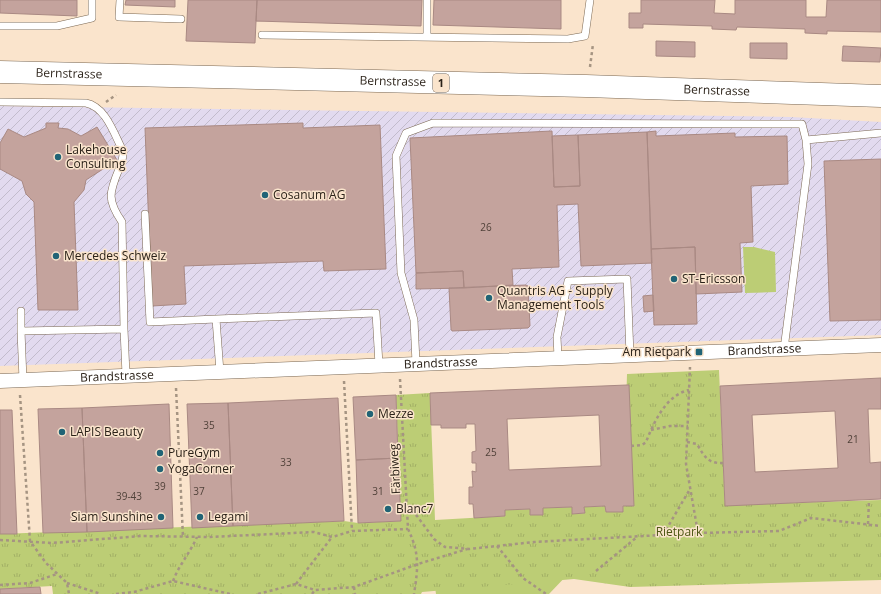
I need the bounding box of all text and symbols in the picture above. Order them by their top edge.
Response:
street label: Bernstrasse [36,64,103,82]
street label: Bernstrasse [359,72,427,90]
road number: 1 [433,74,449,92]
street label: Bernstrasse [683,80,751,100]
place label: Lakehouse Consulting [66,141,127,172]
marker: Lakehouse Consulting [53,152,63,162]
place label: Cosanum AG [273,186,345,203]
marker: Cosanum AG [260,190,270,200]
house number: 26 [480,220,492,234]
place label: Mercedes Schweiz [64,247,167,264]
marker: Mercedes Schweiz [51,251,61,261]
place label: ST-Ericsson [682,270,745,287]
marker: ST-Ericsson [669,274,679,284]
place label: Quantris AG - Supply Management Tools [497,282,614,313]
marker: Quantris AG - Supply Management Tools [484,293,494,303]
street label: Brandstrasse [727,339,802,359]
place label: Am Rietpark [623,343,692,360]
marker: Am Rietpark [694,347,704,357]
street label: Brandstrasse [403,352,478,372]
street label: Brandstrasse [80,366,154,386]
place label: Mezze [378,405,414,422]
marker: Mezze [365,409,375,419]
house number: 35 [203,418,215,432]
place label: LAPIS Beauty [70,423,144,440]
marker: LAPIS Beauty [57,427,67,437]
house number: 21 [847,432,859,446]
street label: Färbiweg [385,443,404,495]
place label: PureGym [168,444,220,461]
house number: 25 [485,445,497,459]
marker: PureGym [155,448,165,458]
house number: 33 [280,455,292,469]
place label: YogaCorner [168,460,234,477]
marker: YogaCorner [155,464,165,474]
house number: 39 [154,479,166,493]
house number: 37 [193,484,205,498]
house number: 31 [372,484,384,498]
house number: 39-43 [116,489,142,503]
place label: Blanc7 [396,500,434,517]
marker: Blanc7 [383,504,393,514]
place label: Siam Sunshine [71,508,153,525]
place label: Legami [208,508,248,525]
marker: Siam Sunshine [156,512,166,522]
marker: Legami [195,512,205,522]
park label: Rietpark [656,523,703,540]

